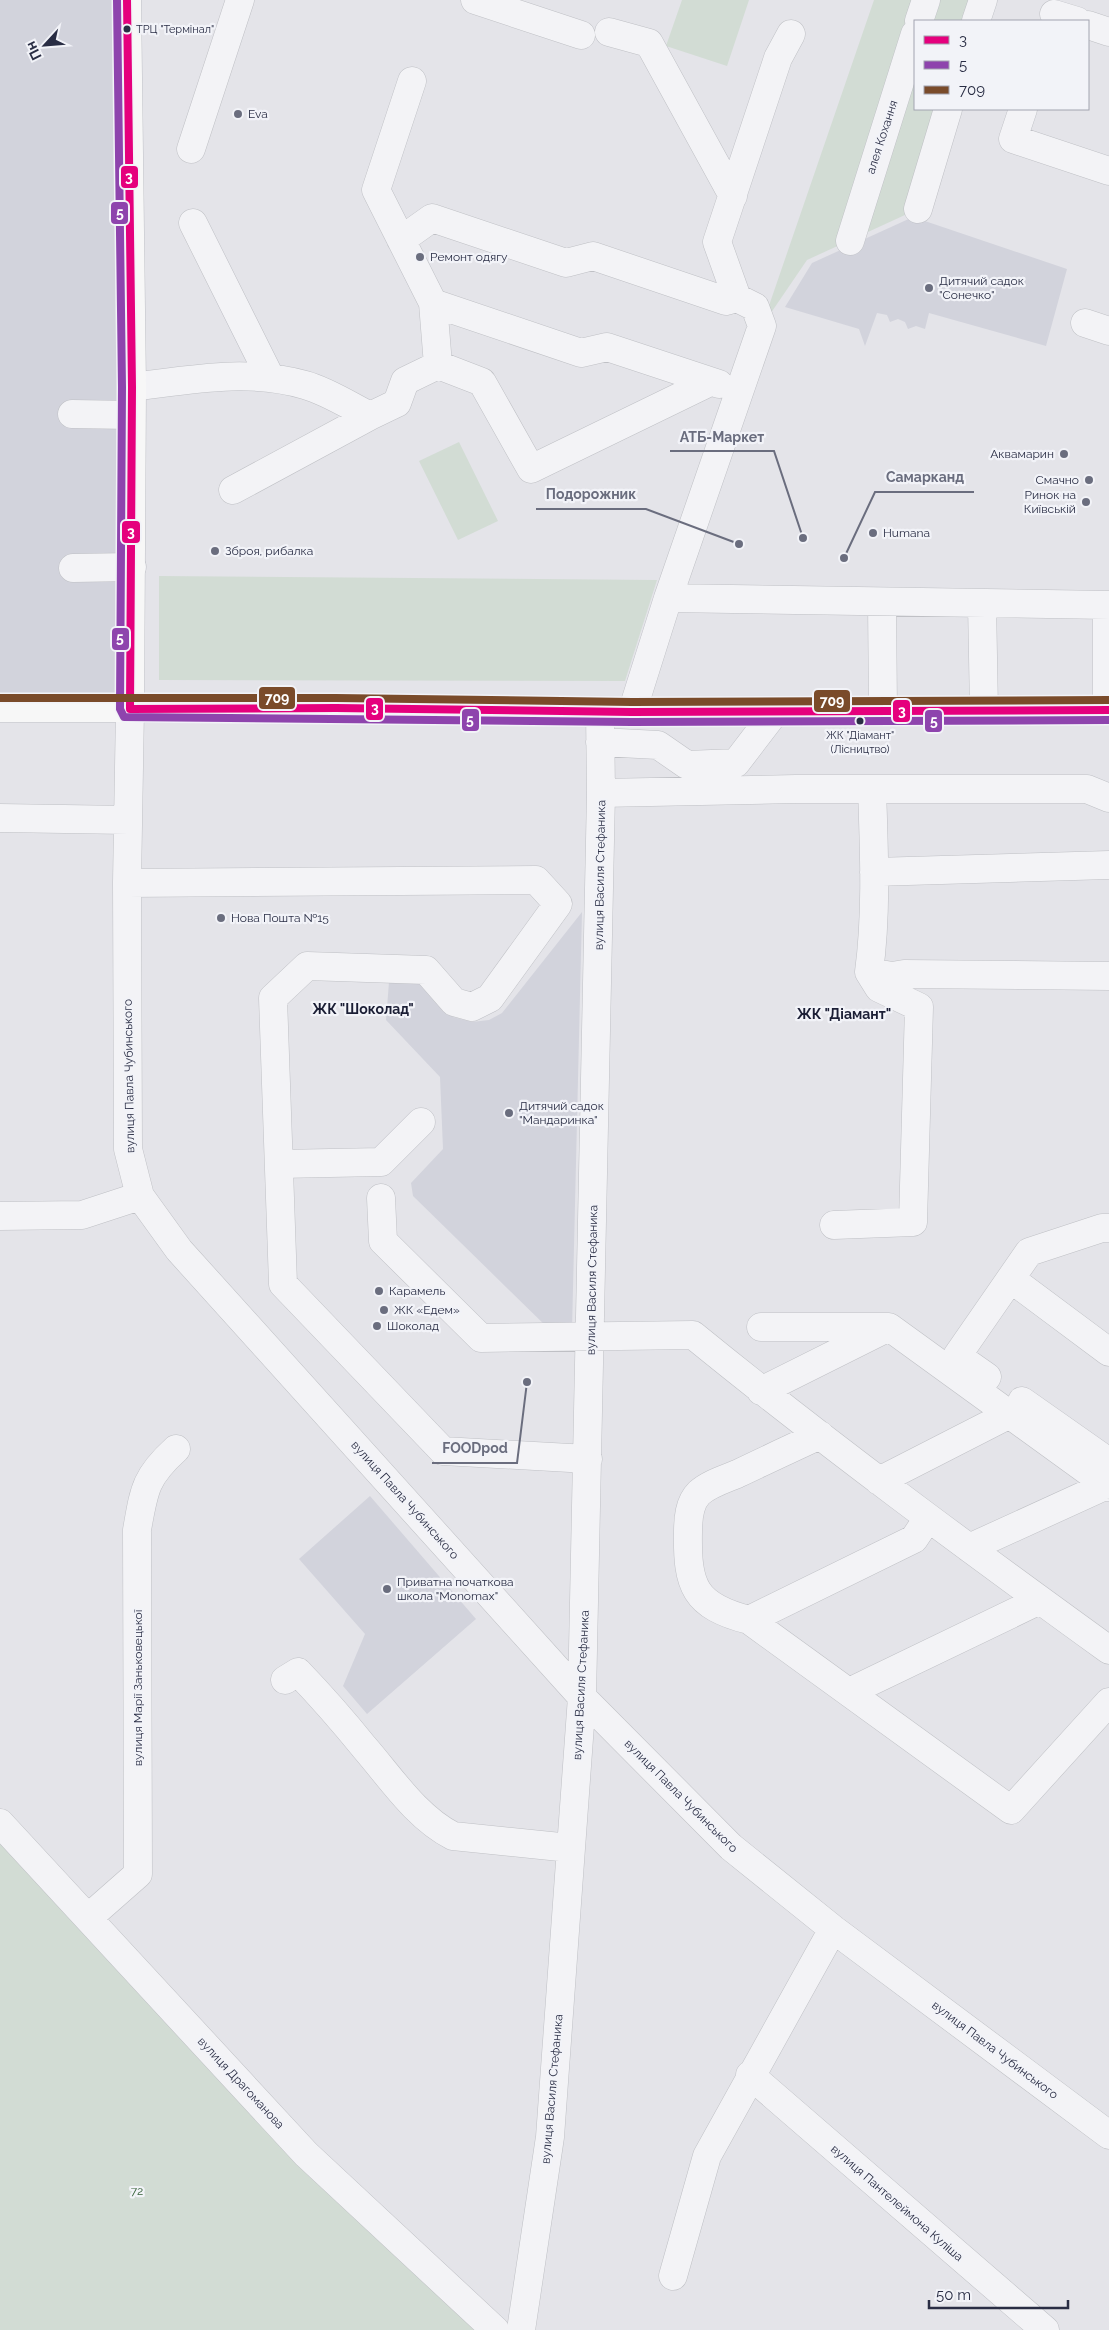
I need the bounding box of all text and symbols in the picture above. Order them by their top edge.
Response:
north arrow [20,20,70,70]
legend [914,20,1089,110]
place label: ТРЦ "Термінал" [136,23,214,36]
marker: ТРЦ "Термінал" [122,24,132,34]
text: 3 [959,31,967,49]
text: Пн [22,39,45,63]
text: 5 [959,56,967,74]
text: 709 [959,81,985,99]
street label: алея Кохання [863,98,901,176]
place label: Eva [248,107,268,121]
marker: Eva [232,108,244,120]
line badge: 3 [120,165,139,189]
text: 3 [125,169,133,185]
line badge: 5 [110,201,129,225]
text: 5 [116,205,124,221]
place label: Ремонт одягу [430,250,508,264]
marker: Ремонт одягу [414,251,426,263]
place label: Дитячий садок "Сонечко" [939,274,1024,302]
marker: Дитячий садок "Сонечко" [923,282,935,294]
callout: АТБ-Маркет [670,422,774,451]
text: АТБ-Маркет [680,429,764,445]
place label: Аквамарин [990,447,1054,461]
marker: Аквамарин [1058,448,1070,460]
callout: Самарканд [875,463,974,492]
text: Самарканд [886,469,964,485]
place label: Смачно [1035,473,1079,487]
marker: Смачно [1083,474,1095,486]
callout: Подорожник [536,480,646,509]
text: Подорожник [546,486,636,502]
place label: Ринок на Київській [1024,488,1076,516]
marker: Ринок на Київській [1080,496,1092,508]
line badge: 3 [121,520,141,544]
text: 3 [127,524,135,540]
place label: Humana [883,526,930,540]
marker: Humana [867,527,879,539]
place label: Зброя, рибалка [225,544,313,558]
marker: Зброя, рибалка [209,545,221,557]
line badge: 5 [111,627,130,651]
text: 5 [116,630,124,646]
line badge: 709 [258,686,296,710]
line badge: 709 [813,689,851,713]
text: 709 [265,690,289,706]
text: 709 [820,693,844,709]
line badge: 3 [365,697,384,721]
line badge: 3 [892,699,911,723]
text: 3 [371,700,379,716]
text: 3 [898,703,906,719]
line badge: 5 [461,708,480,732]
line badge: 5 [924,709,943,733]
text: 5 [466,712,474,728]
text: 5 [930,713,938,729]
marker: ЖК "Діамант" (Лісництво) [855,716,865,726]
place label: ЖК "Діамант" (Лісництво) [826,729,894,756]
street label: вулиця Василя Стефаника [592,800,608,950]
place label: Нова Пошта №15 [231,911,329,925]
marker: Нова Пошта №15 [215,912,227,924]
street label: вулиця Павла Чубинського [121,999,137,1153]
district label: ЖК "Шоколад" [312,1001,414,1017]
district label: ЖК "Діамант" [797,1006,891,1022]
place label: Дитячий садок "Мандаринка" [519,1099,604,1127]
marker: Дитячий садок "Мандаринка" [503,1107,515,1119]
street label: вулиця Василя Стефаника [584,1205,600,1355]
place label: Карамель [389,1284,445,1298]
marker: Карамель [373,1285,385,1297]
place label: ЖК «Едем» [394,1303,460,1317]
marker: ЖК «Едем» [378,1304,390,1316]
place label: Шоколад [387,1319,439,1333]
marker: Шоколад [371,1320,383,1332]
callout: FOODpod [432,1434,517,1463]
street label: вулиця Павла Чубинського [348,1438,462,1562]
text: FOODpod [442,1440,508,1456]
place label: Приватна початкова школа "Monomax" [397,1575,514,1603]
marker: Приватна початкова школа "Monomax" [381,1583,393,1595]
street label: вулиця Марії Заньковецької [131,1609,145,1766]
street label: вулиця Василя Стефаника [570,1610,592,1760]
street label: вулиця Павла Чубинського [622,1737,740,1855]
street label: вулиця Павла Чубинського [929,1998,1061,2102]
street label: вулиця Василя Стефаника [538,2014,566,2164]
street label: вулиця Драгоманова [195,2034,287,2132]
street label: вулиця Пантелеймона Куліша [828,2142,966,2264]
park label: 72 [131,2184,143,2198]
scale bar [929,2278,1068,2310]
text: 50 m [936,2286,971,2304]

